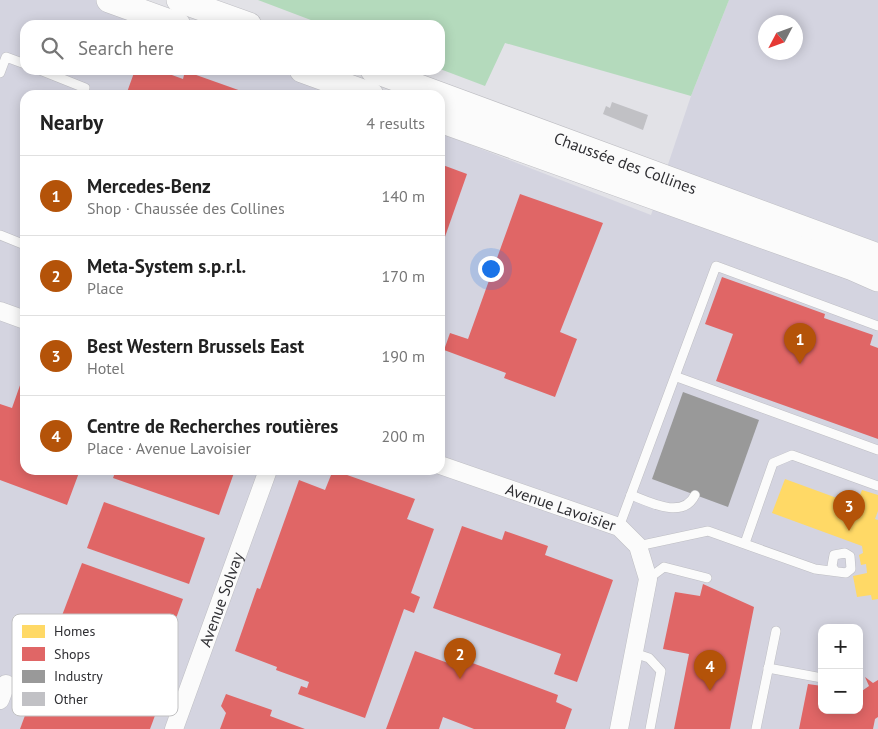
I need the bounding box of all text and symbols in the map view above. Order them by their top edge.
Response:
north arrow [758,15,803,60]
search box [20,20,445,75]
icon: search [38,34,66,62]
text: Search here [78,36,174,60]
text: Nearby [40,109,103,136]
text: 4 results [366,113,425,133]
street label: Chaussée des Collines [551,128,700,198]
text: Mercedes-Benz [87,174,211,198]
text: 1 [51,186,61,206]
text: 140 m [382,186,425,206]
text: Shop · Chaussée des Collines [87,198,285,218]
text: Meta-System s.p.r.l. [87,254,246,278]
your location [478,256,504,282]
text: 2 [51,266,61,286]
text: 170 m [382,266,425,286]
text: Place [87,278,124,298]
pin: 1 [784,323,816,364]
text: Best Western Brussels East [87,334,304,358]
text: 3 [51,346,61,366]
text: 190 m [382,346,425,366]
text: Hotel [87,358,124,378]
text: Centre de Recherches routières [87,414,338,438]
text: 4 [51,426,61,446]
text: 200 m [382,426,425,446]
text: Place · Avenue Lavoisier [87,438,251,458]
street label: Avenue Lavoisier [503,479,619,535]
pin: 3 [833,490,865,531]
street label: Avenue Solvay [195,549,248,649]
legend [12,614,178,716]
text: Homes [54,622,95,640]
map controls [818,624,863,714]
button: + [818,624,863,669]
pin: 2 [444,638,476,679]
text: Shops [54,645,90,663]
pin: 4 [694,650,726,691]
text: Industry [54,667,103,685]
button: − [818,669,863,714]
text: Other [54,690,88,708]

